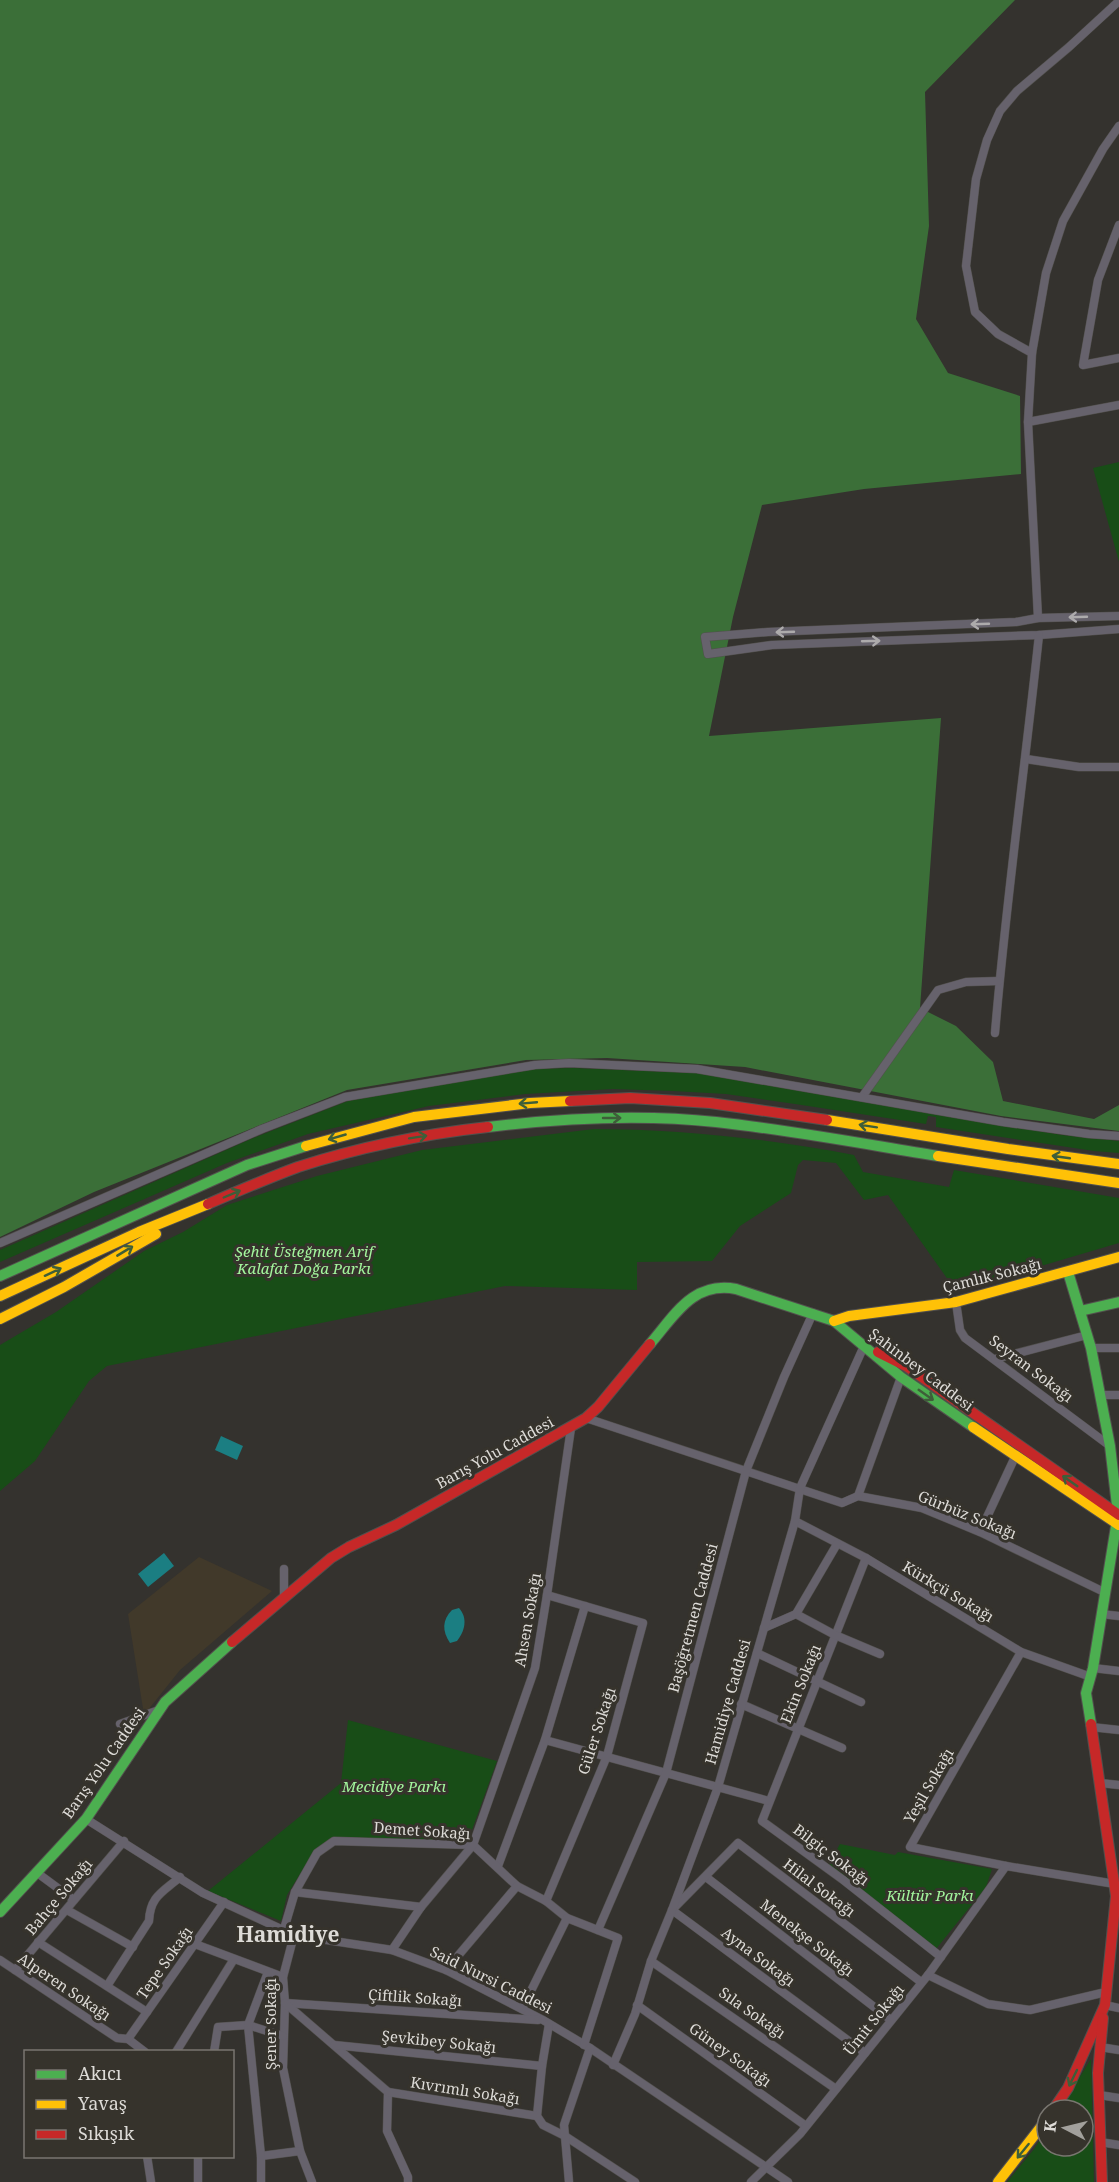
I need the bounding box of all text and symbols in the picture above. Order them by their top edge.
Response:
one-way arrow [1069,611,1089,623]
one-way arrow [970,618,990,629]
one-way arrow [776,626,796,637]
one-way arrow [860,636,880,647]
one-way arrow [519,1098,539,1109]
one-way arrow [601,1112,621,1124]
one-way arrow [859,1120,879,1131]
one-way arrow [328,1132,347,1143]
one-way arrow [408,1132,427,1143]
one-way arrow [1052,1152,1071,1163]
one-way arrow [223,1187,241,1198]
park label: Şehit Üsteğmen Arif Kalafat Doğa Parkı [235,1241,376,1278]
one-way arrow [116,1245,133,1257]
street label: Çamlık Sokağı [940,1253,1043,1297]
one-way arrow [44,1265,62,1277]
street label: Şahinbey Caddesi [865,1323,978,1415]
street label: Seyran Sokağı [986,1330,1078,1407]
one-way arrow [918,1389,934,1401]
street label: Barış Yolu Caddesi [432,1411,557,1493]
one-way arrow [1062,1475,1078,1487]
street label: Gürbüz Sokağı [915,1485,1020,1543]
street label: Başöğretmen Caddesi [663,1541,722,1694]
street label: Kürkçü Sokağı [899,1556,998,1626]
street label: Ahsen Sokağı [509,1571,545,1669]
street label: Hamidiye Caddesi [700,1637,755,1767]
street label: Ekin Sokağı [775,1641,825,1726]
street label: Güler Sokağı [573,1684,620,1777]
street label: Barış Yolu Caddesi [57,1703,149,1822]
street label: Yeşil Sokağı [898,1744,958,1827]
park label: Mecidiye Parkı [341,1776,446,1796]
street label: Demet Sokağı [373,1817,471,1843]
street label: Bilgiç Sokağı [790,1819,874,1889]
street label: Bahçe Sokağı [20,1854,96,1939]
street label: Hilal Sokağı [780,1854,860,1921]
park label: Kültür Parkı [885,1885,974,1905]
street label: Menekşe Sokağı [756,1894,859,1980]
district label: Hamidiye [236,1920,340,1948]
street label: Tepe Sokağı [132,1922,197,2003]
street label: Ayna Sokağı [718,1922,800,1991]
street label: Said Nursi Caddesi [427,1941,556,2017]
street label: Alperen Sokağı [14,1948,115,2025]
street label: Şener Sokağı [260,1978,280,2070]
street label: Ümit Sokağı [838,1980,908,2059]
street label: Sıla Sokağı [715,1982,790,2043]
street label: Çiftlik Sokağı [368,1984,463,2010]
street label: Güney Sokağı [685,2018,776,2091]
street label: Şevkibey Sokağı [381,2025,498,2057]
legend [24,2050,234,2158]
text: Akıcı [78,2061,122,2085]
one-way arrow [1067,2069,1079,2086]
street label: Kıvrımlı Sokağı [409,2072,521,2109]
text: Yavaş [77,2091,127,2115]
north arrow [1035,2098,1095,2158]
text: K [1038,2119,1062,2133]
text: Sıkışık [78,2121,135,2145]
one-way arrow [1016,2143,1029,2159]

